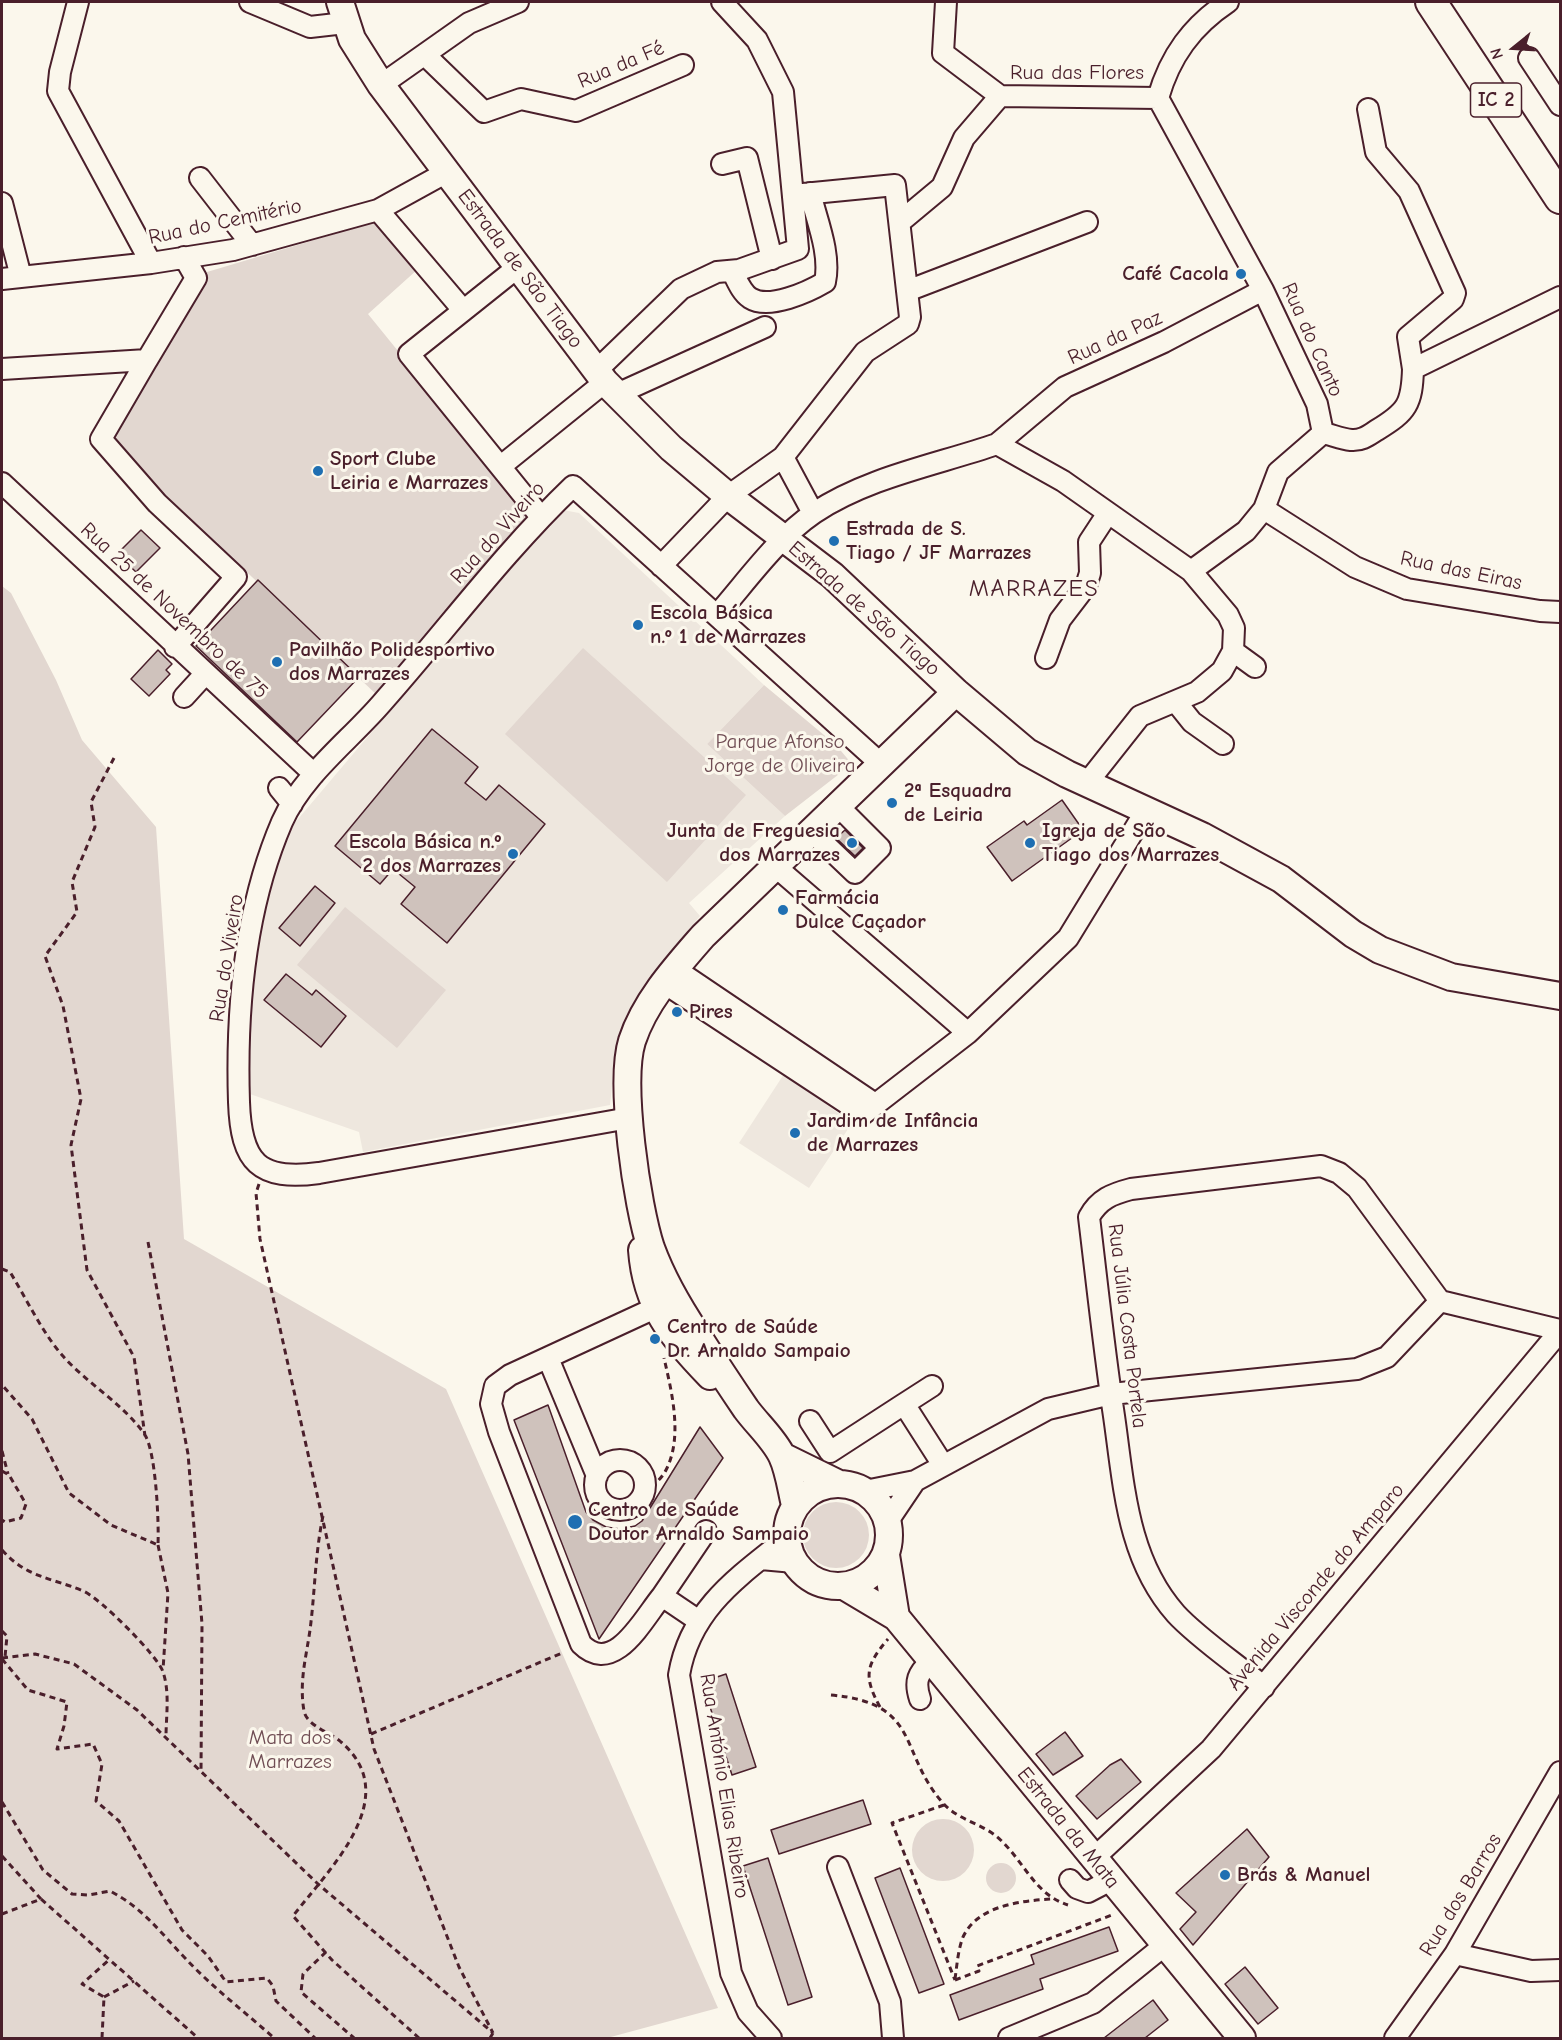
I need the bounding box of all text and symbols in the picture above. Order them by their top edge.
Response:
north arrow [1484,18,1544,78]
street label: Rua da Fé [574,36,668,94]
text: N [1487,46,1507,61]
street label: Rua das Flores [1010,60,1144,86]
road number: IC 2 [1470,83,1522,117]
street label: Estrada de São Tiago [452,184,588,354]
street label: Rua do Cemitério [146,193,304,251]
place label: Café Cacola [1122,261,1229,287]
marker: Café Cacola [1234,267,1248,281]
street label: Rua do Canto [1276,279,1348,401]
street label: Rua da Paz [1064,305,1166,371]
place label: Sport Clube Leiria e Marrazes [330,446,488,496]
marker: Sport Clube Leiria e Marrazes [311,464,325,478]
street label: Rua do Viveiro [445,477,551,589]
place label: Estrada de S. Tiago / JF Marrazes [846,516,1031,566]
street label: Rua 25 de Novembro de 75 [75,517,273,705]
marker: Estrada de S. Tiago / JF Marrazes [827,534,841,548]
street label: Estrada de São Tiago [783,536,945,682]
street label: Rua das Eiras [1398,546,1524,596]
district label: MARRAZES [969,575,1099,603]
place label: Escola Básica n.º 1 de Marrazes [650,600,806,650]
marker: Escola Básica n.º 1 de Marrazes [631,618,645,632]
place label: Pavilhão Polidesportivo dos Marrazes [289,637,495,687]
marker: Pavilhão Polidesportivo dos Marrazes [270,655,284,669]
park label: Parque Afonso Jorge de Oliveira [704,729,856,779]
place label: 2ª Esquadra de Leiria [904,778,1012,828]
marker: 2ª Esquadra de Leiria [885,796,899,810]
place label: Junta de Freguesia dos Marrazes [667,818,840,868]
place label: Igreja de São Tiago dos Marrazes [1042,818,1219,868]
place label: Escola Básica n.º 2 dos Marrazes [349,829,501,879]
marker: Junta de Freguesia dos Marrazes [845,836,859,850]
marker: Igreja de São Tiago dos Marrazes [1023,836,1037,850]
marker: Escola Básica n.º 2 dos Marrazes [506,847,520,861]
place label: Farmácia Dulce Caçador [795,885,926,935]
street label: Rua do Viveiro [204,892,250,1024]
marker: Farmácia Dulce Caçador [776,903,790,917]
place label: Pires [689,999,733,1025]
marker: Pires [670,1005,684,1019]
place label: Jardim de Infância de Marrazes [807,1108,978,1158]
marker: Jardim de Infância de Marrazes [788,1126,802,1140]
street label: Rua Júlia Costa Portela [1102,1222,1152,1430]
place label: Centro de Saúde Dr. Arnaldo Sampaio [667,1314,851,1364]
marker: Centro de Saúde Dr. Arnaldo Sampaio [648,1332,662,1346]
street label: Avenida Visconde do Amparo [1222,1478,1410,1696]
place label: Centro de Saúde Doutor Arnaldo Sampaio [588,1497,809,1547]
marker: Centro de Saúde Doutor Arnaldo Sampaio [566,1513,584,1531]
street label: Rua António Elias Ribeiro [694,1672,754,1900]
park label: Mata dos Marrazes [248,1725,332,1775]
street label: Estrada da Mata [1011,1762,1125,1894]
street label: Rua dos Barros [1414,1829,1508,1961]
place label: Brás & Manuel [1237,1862,1370,1888]
marker: Brás & Manuel [1218,1868,1232,1882]

